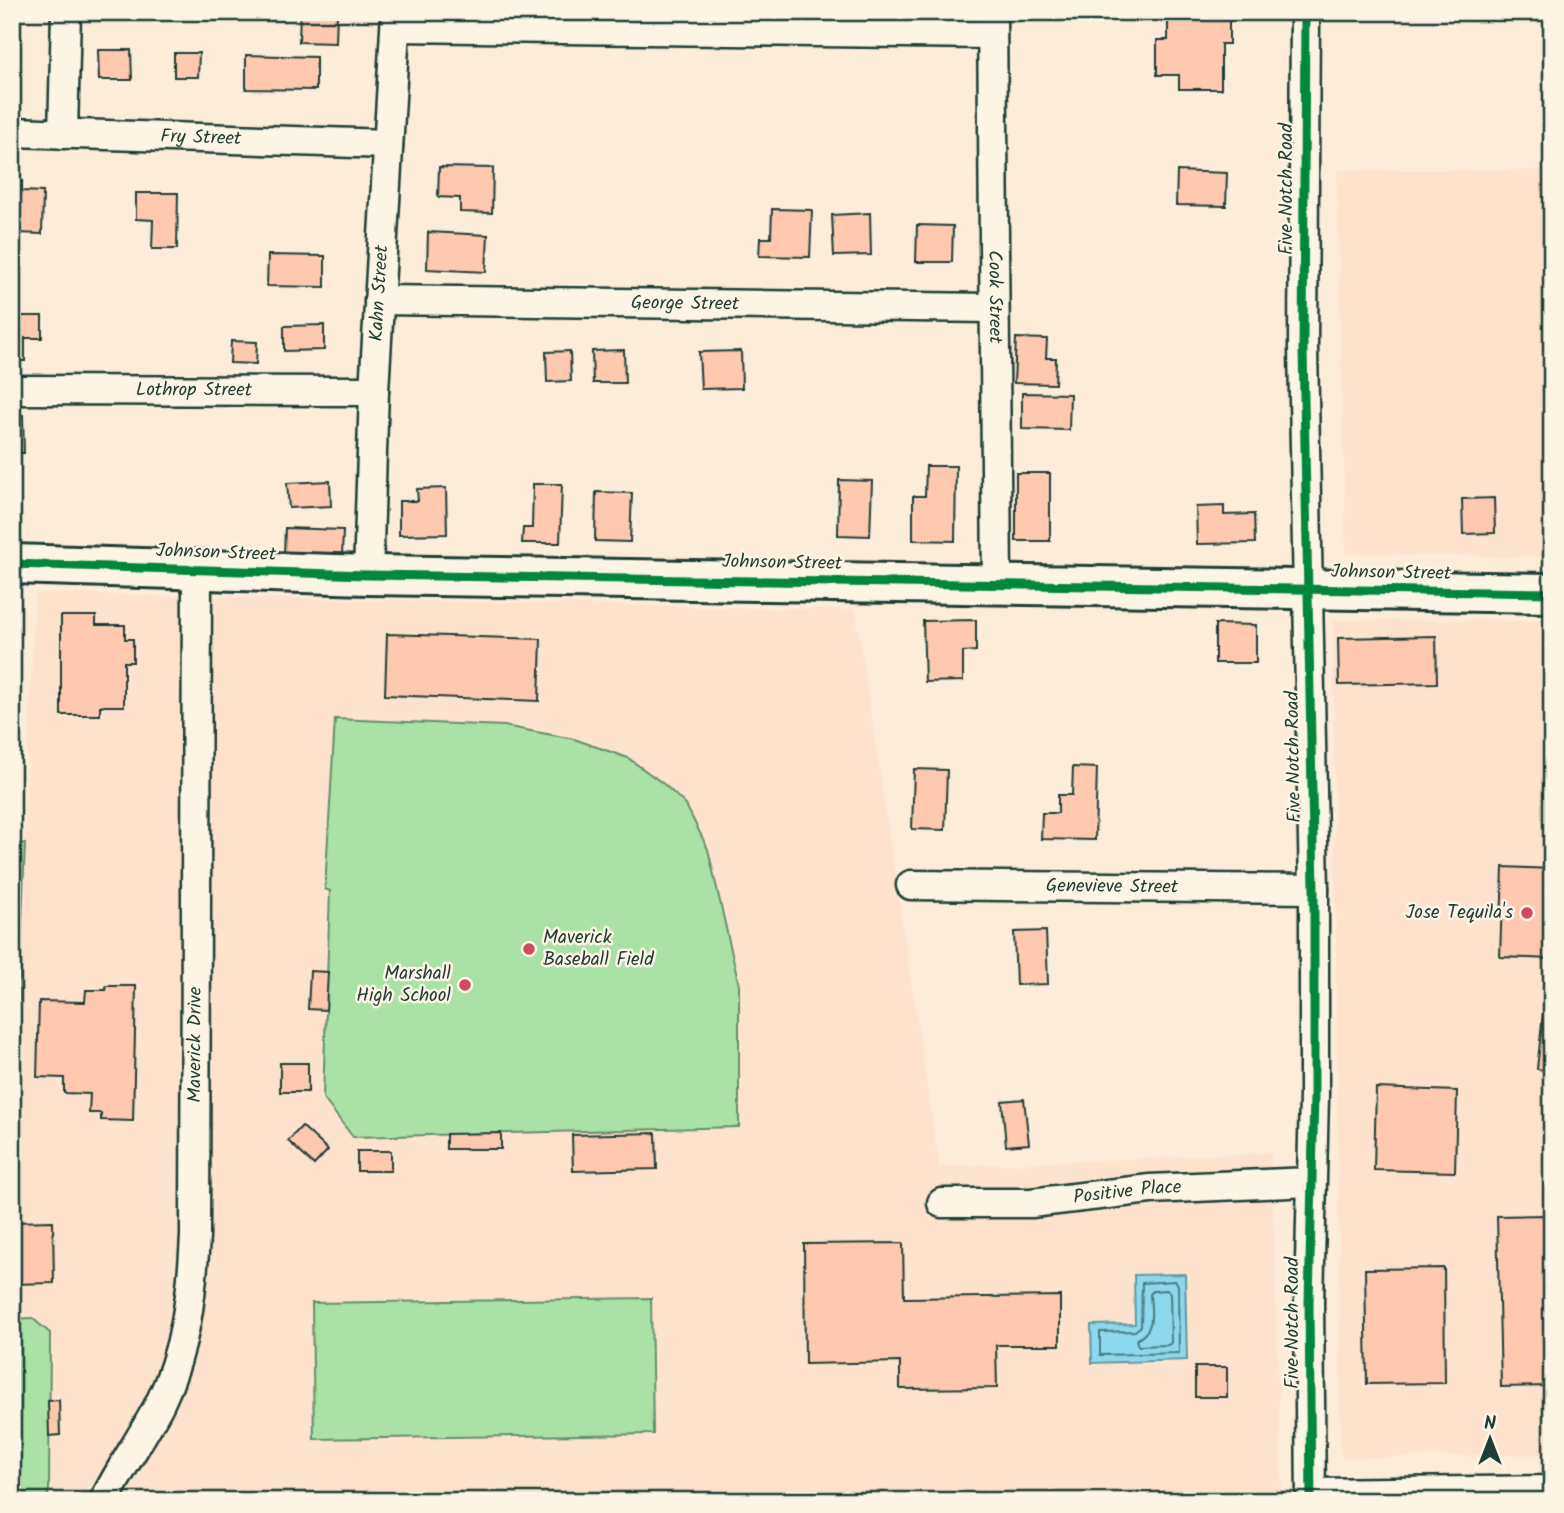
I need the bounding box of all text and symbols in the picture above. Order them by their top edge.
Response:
street label: Fry Street [160,122,243,154]
street label: Five Notch Road [1272,123,1302,255]
street label: Kahn Street [362,244,397,342]
street label: Cook Street [979,250,1010,344]
street label: George Street [631,288,740,320]
street label: Lothrop Street [136,375,253,406]
street label: Johnson Street [155,536,277,570]
street label: Johnson Street [722,547,843,579]
street label: Johnson Street [1331,557,1452,589]
street label: Five Notch Road [1278,690,1310,823]
street label: Genevieve Street [1046,871,1179,903]
place label: Jose Tequila's [1405,898,1513,928]
marker: Jose Tequila's [1519,905,1535,921]
place label: Maverick Baseball Field [543,923,654,975]
marker: Maverick Baseball Field [521,941,537,957]
place label: Marshall High School [356,959,451,1011]
marker: Marshall High School [457,977,473,993]
street label: Maverick Drive [180,986,211,1103]
street label: Positive Place [1072,1173,1183,1213]
street label: Five Notch Road [1278,1257,1308,1389]
north arrow [1456,1404,1526,1474]
text: N [1484,1409,1496,1439]

